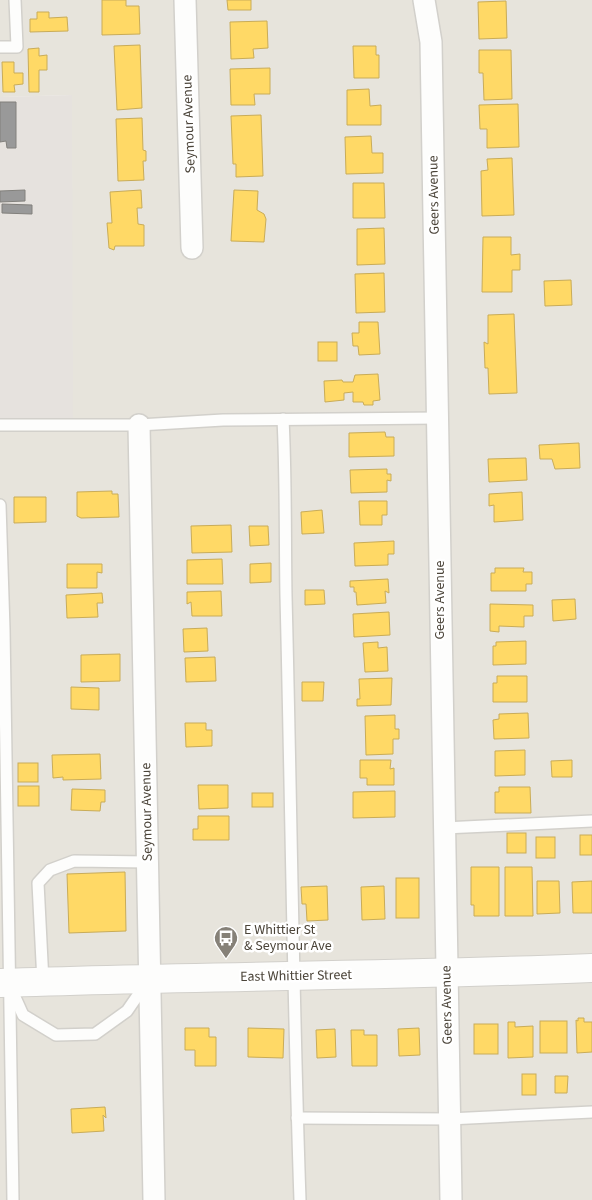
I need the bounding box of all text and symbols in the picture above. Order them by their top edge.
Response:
street label: Seymour Avenue [177,74,201,174]
street label: Geers Avenue [423,155,445,235]
street label: Geers Avenue [430,560,450,640]
street label: Seymour Avenue [136,762,158,861]
place label: E Whittier St & Seymour Ave [244,920,332,956]
bus stop icon: E Whittier St & Seymour Ave [213,925,239,959]
street label: East Whittier Street [240,965,352,987]
street label: Geers Avenue [436,965,458,1045]

